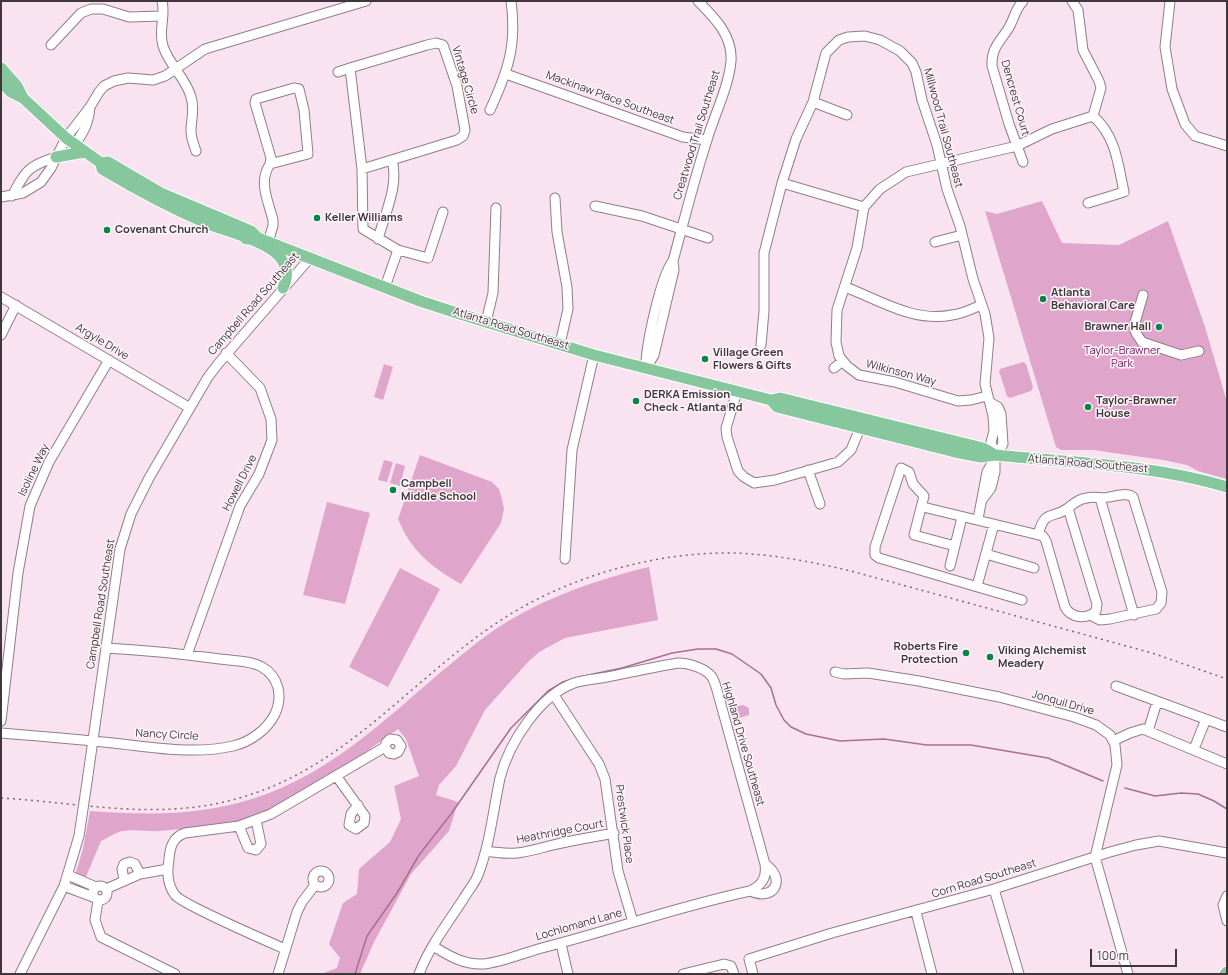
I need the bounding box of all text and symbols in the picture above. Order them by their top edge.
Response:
street label: Vintage Circle [449,44,481,116]
street label: Dencrest Court [998,59,1032,137]
street label: Millwood Trail Southeast [921,67,965,189]
street label: Creatwood Trail Southeast [671,68,723,202]
street label: Mackinaw Place Southeast [544,69,676,127]
place label: Keller Williams [325,211,403,225]
marker: Keller Williams [312,213,322,223]
place label: Covenant Church [115,223,208,237]
marker: Covenant Church [102,225,112,235]
street label: Campbell Road Southeast [206,250,302,358]
place label: Atlanta Behavioral Care [1051,286,1135,312]
marker: Atlanta Behavioral Care [1038,294,1048,304]
street label: Atlanta Road Southeast [451,305,571,353]
place label: Brawner Hall [1084,320,1151,334]
street label: Argyle Drive [73,321,131,363]
marker: Brawner Hall [1154,322,1164,332]
park label: Taylor-Brawner Park [1084,344,1160,370]
place label: Village Green Flowers & Gifts [713,346,792,372]
marker: Village Green Flowers & Gifts [700,354,710,364]
street label: Wilkinson Way [864,357,938,389]
place label: DERKA Emission Check - Atlanta Rd [644,388,742,414]
place label: Taylor-Brawner House [1096,394,1177,420]
marker: DERKA Emission Check - Atlanta Rd [631,396,641,406]
marker: Taylor-Brawner House [1083,402,1093,412]
street label: Isoline Way [16,442,52,498]
street label: Atlanta Road Southeast [1027,452,1149,476]
street label: Howell Drive [220,453,260,513]
place label: Campbell Middle School [401,477,476,503]
marker: Campbell Middle School [388,485,398,495]
street label: Campbell Road Southeast [84,538,118,670]
place label: Roberts Fire Protection [893,640,958,666]
place label: Viking Alchemist Meadery [998,644,1087,670]
marker: Roberts Fire Protection [961,648,971,658]
marker: Viking Alchemist Meadery [985,652,995,662]
street label: Highland Drive Southeast [719,681,767,807]
street label: Jonquil Drive [1030,688,1096,718]
street label: Nancy Circle [135,727,199,743]
street label: Prestwick Place [612,784,636,864]
street label: Heathridge Court [515,817,605,847]
street label: Corn Road Southeast [930,857,1038,901]
street label: Lochlomand Lane [534,906,624,944]
scale bar [1092,941,1179,967]
text: 100 m [1097,947,1129,964]

